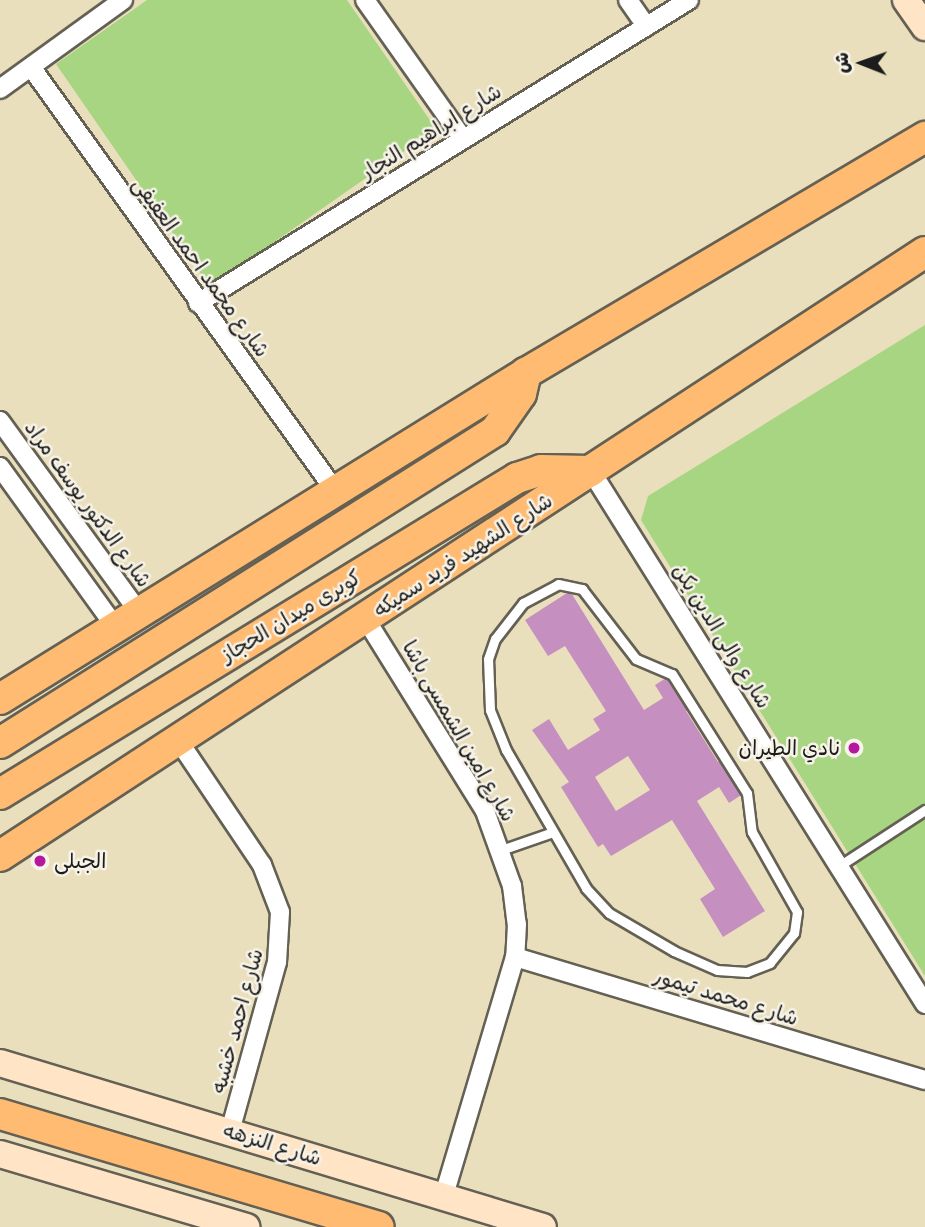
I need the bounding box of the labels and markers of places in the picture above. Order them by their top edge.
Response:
place label: نادي الطيران [739,735,840,761]
marker: نادي الطيران [846,740,862,756]
place label: الجبلى [54,848,106,874]
marker: الجبلى [32,853,48,869]

